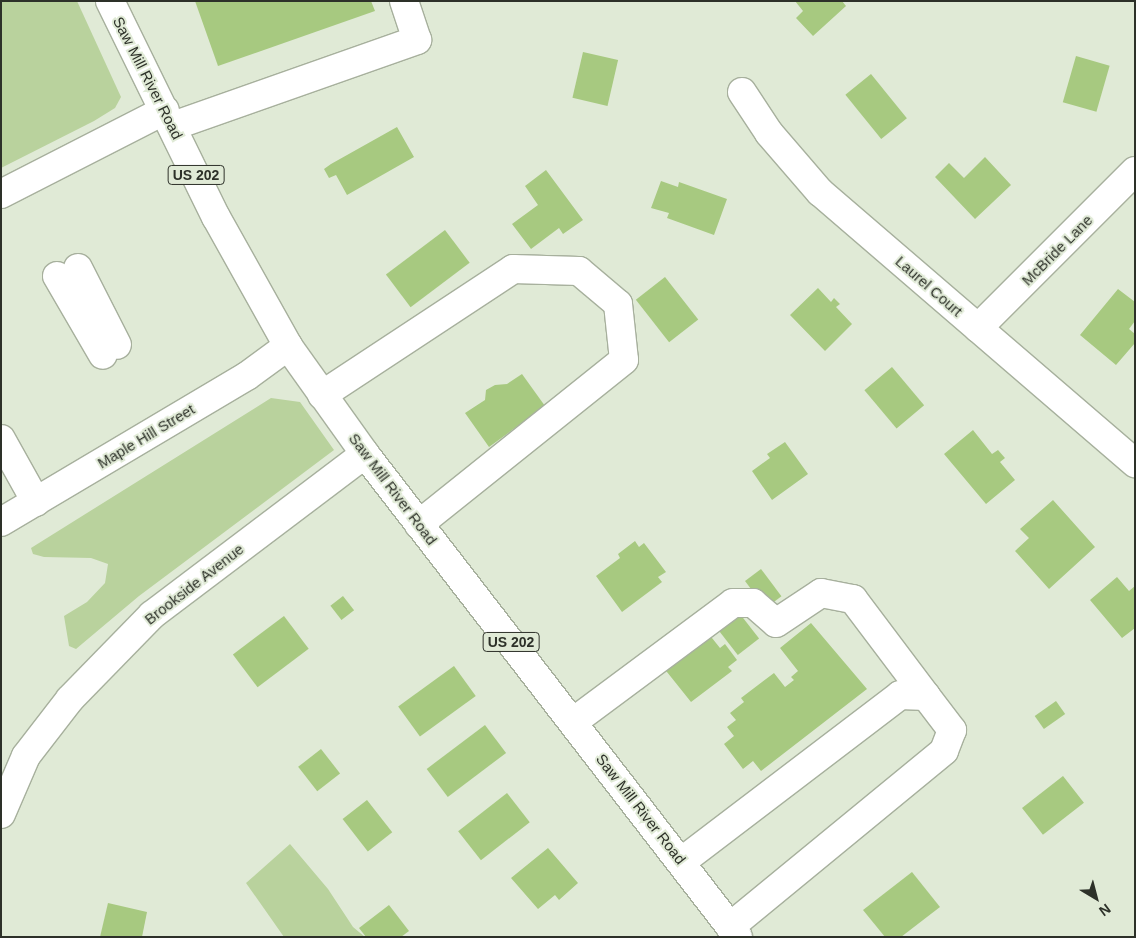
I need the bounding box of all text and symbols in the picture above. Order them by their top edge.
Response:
street label: Saw Mill River Road [109,14,187,142]
road number: US 202 [167,164,225,186]
street label: McBride Lane [1018,211,1096,289]
street label: Laurel Court [892,252,966,320]
street label: Maple Hill Street [94,400,198,472]
street label: Saw Mill River Road [345,430,441,548]
street label: Brookside Avenue [141,540,247,628]
road number: US 202 [482,630,540,654]
street label: Saw Mill River Road [592,750,690,868]
north arrow [1071,873,1121,923]
text: N [1096,901,1114,919]

